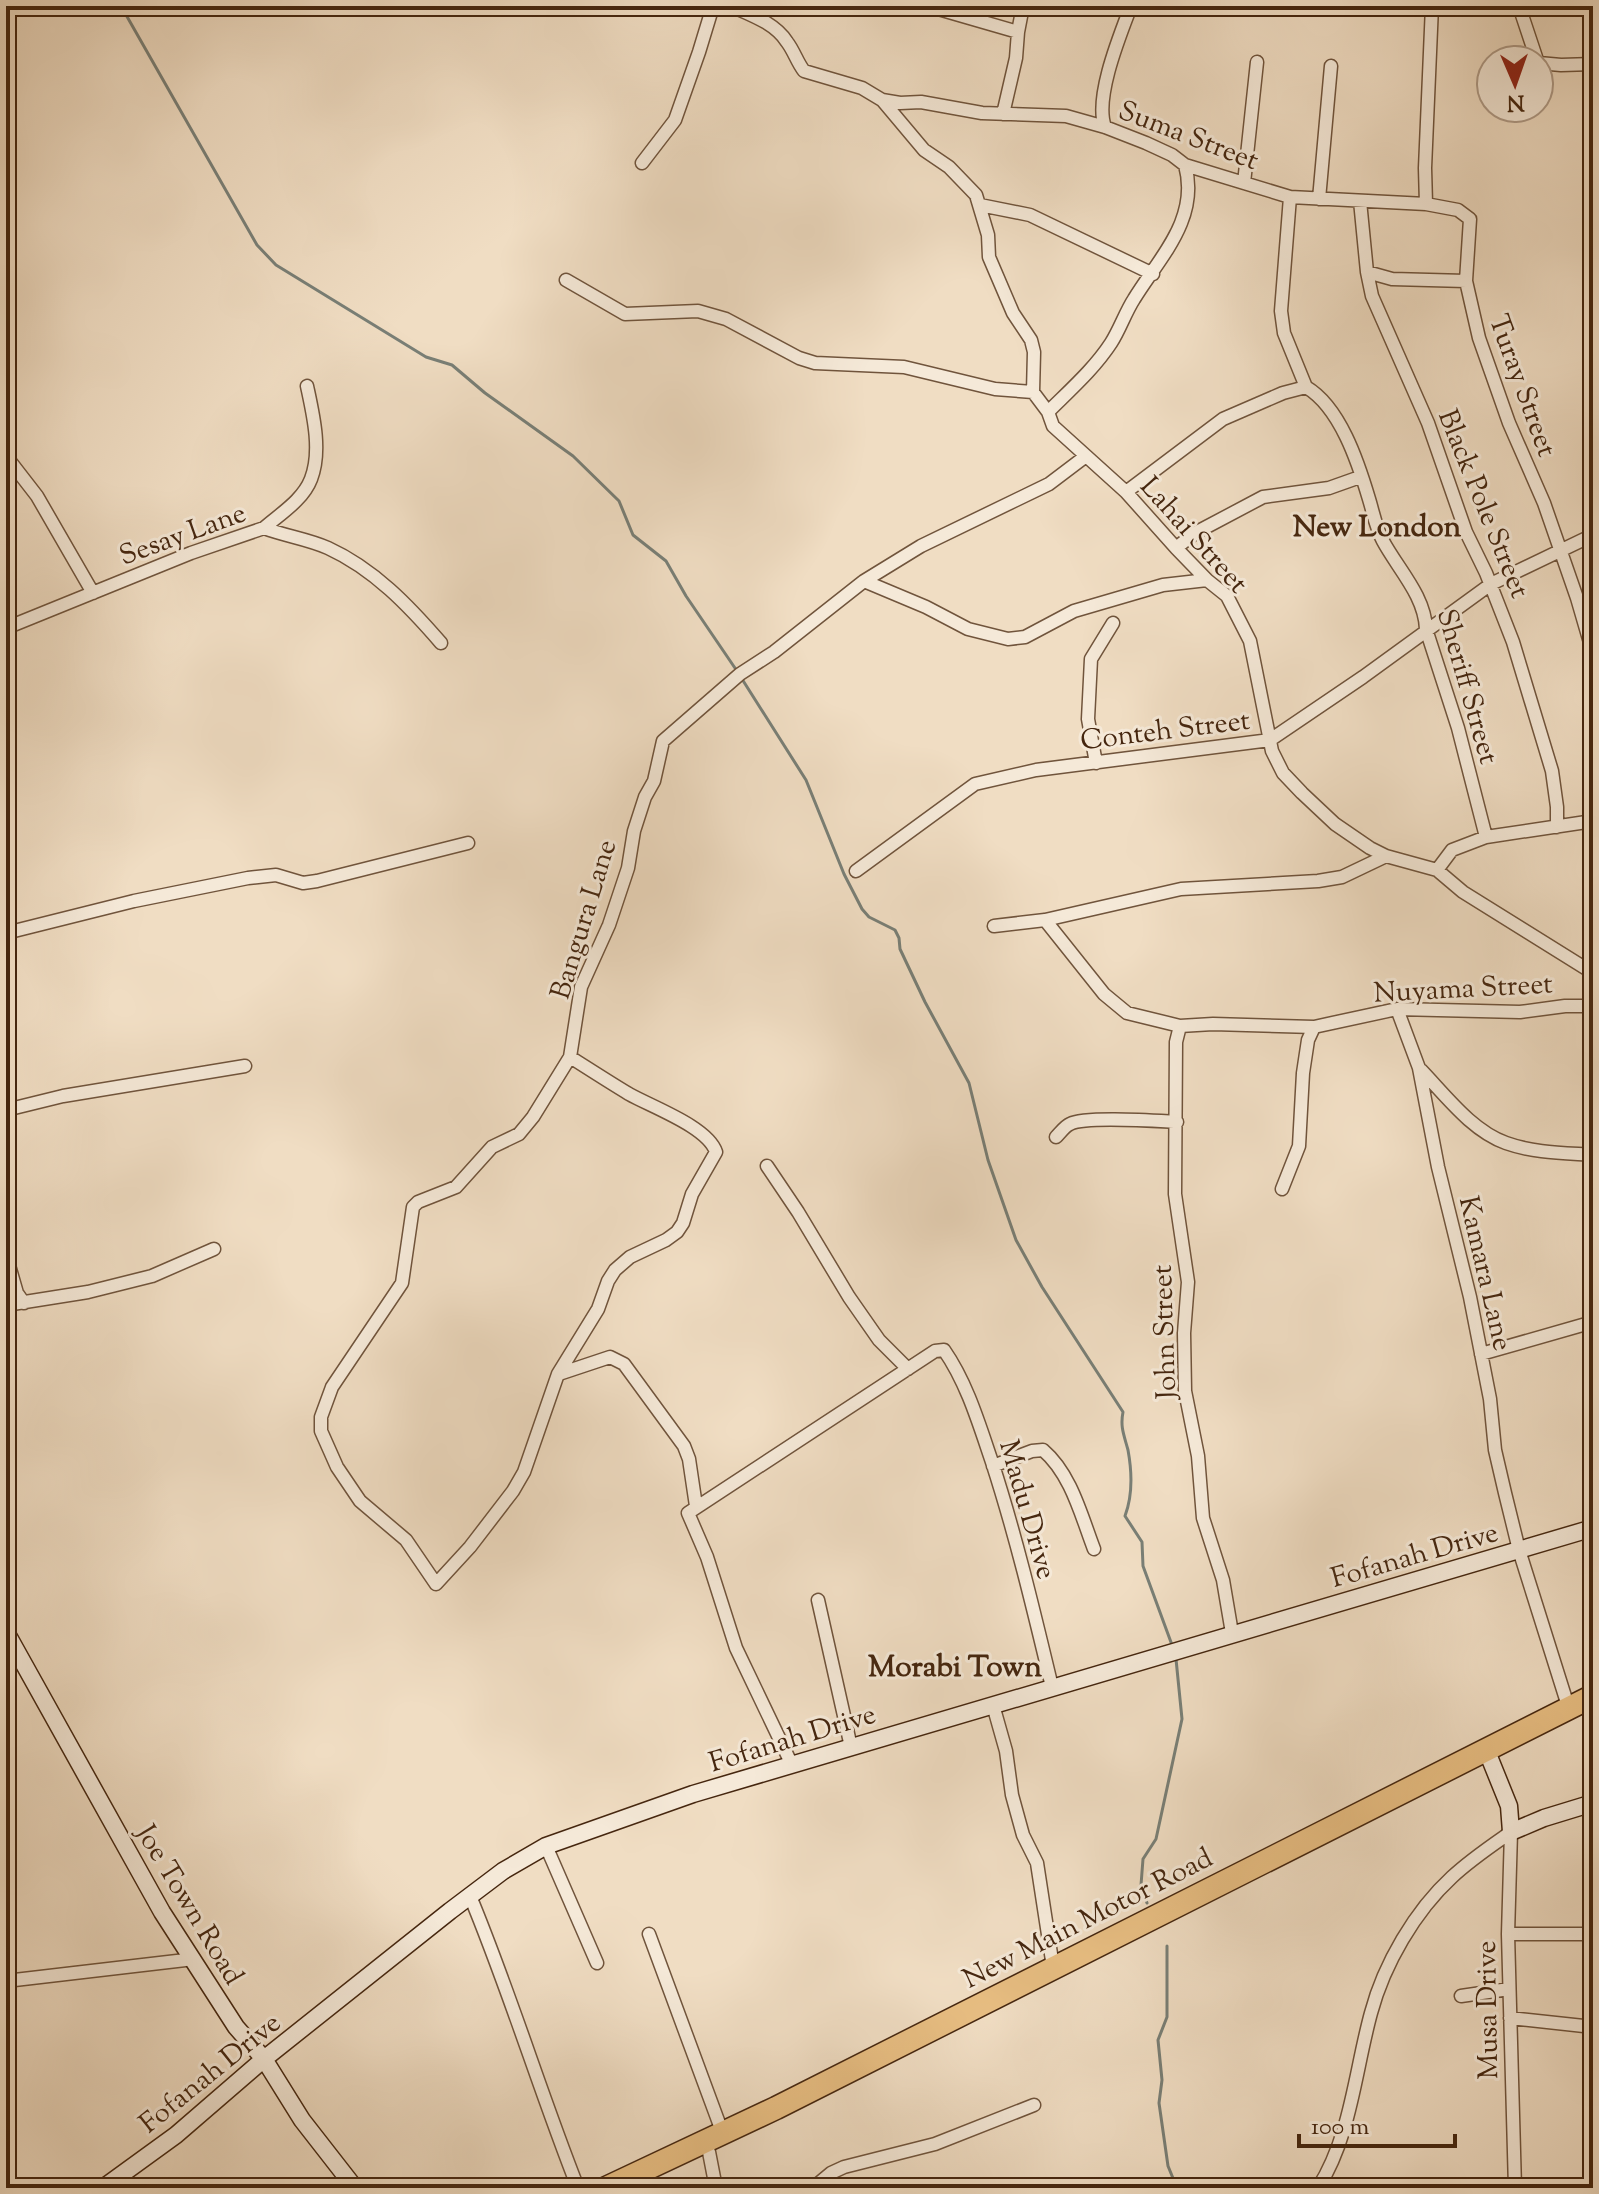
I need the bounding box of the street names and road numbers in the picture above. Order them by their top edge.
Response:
street label: Suma Street [1112,92,1264,182]
street label: Turay Street [1477,309,1566,463]
street label: Black Pole Street [1426,404,1538,605]
street label: Lahai Street [1129,469,1257,604]
street label: Sesay Lane [114,494,252,577]
street label: Sheriff Street [1425,605,1507,769]
street label: Conteh Street [1078,702,1253,762]
street label: Bangura Lane [542,835,628,1005]
street label: Nuyama Street [1372,965,1554,1015]
street label: Kamara Lane [1447,1193,1521,1355]
street label: John Street [1144,1264,1188,1402]
street label: Madu Drive [987,1435,1065,1584]
street label: Fofanah Drive [1327,1514,1503,1600]
street label: Fofanah Drive [705,1696,881,1784]
street label: Joe Town Road [124,1816,252,1993]
street label: New Main Motor Road [957,1839,1220,2000]
street label: Musa Drive [1468,1940,1510,2080]
street label: Fofanah Drive [131,2005,290,2144]

